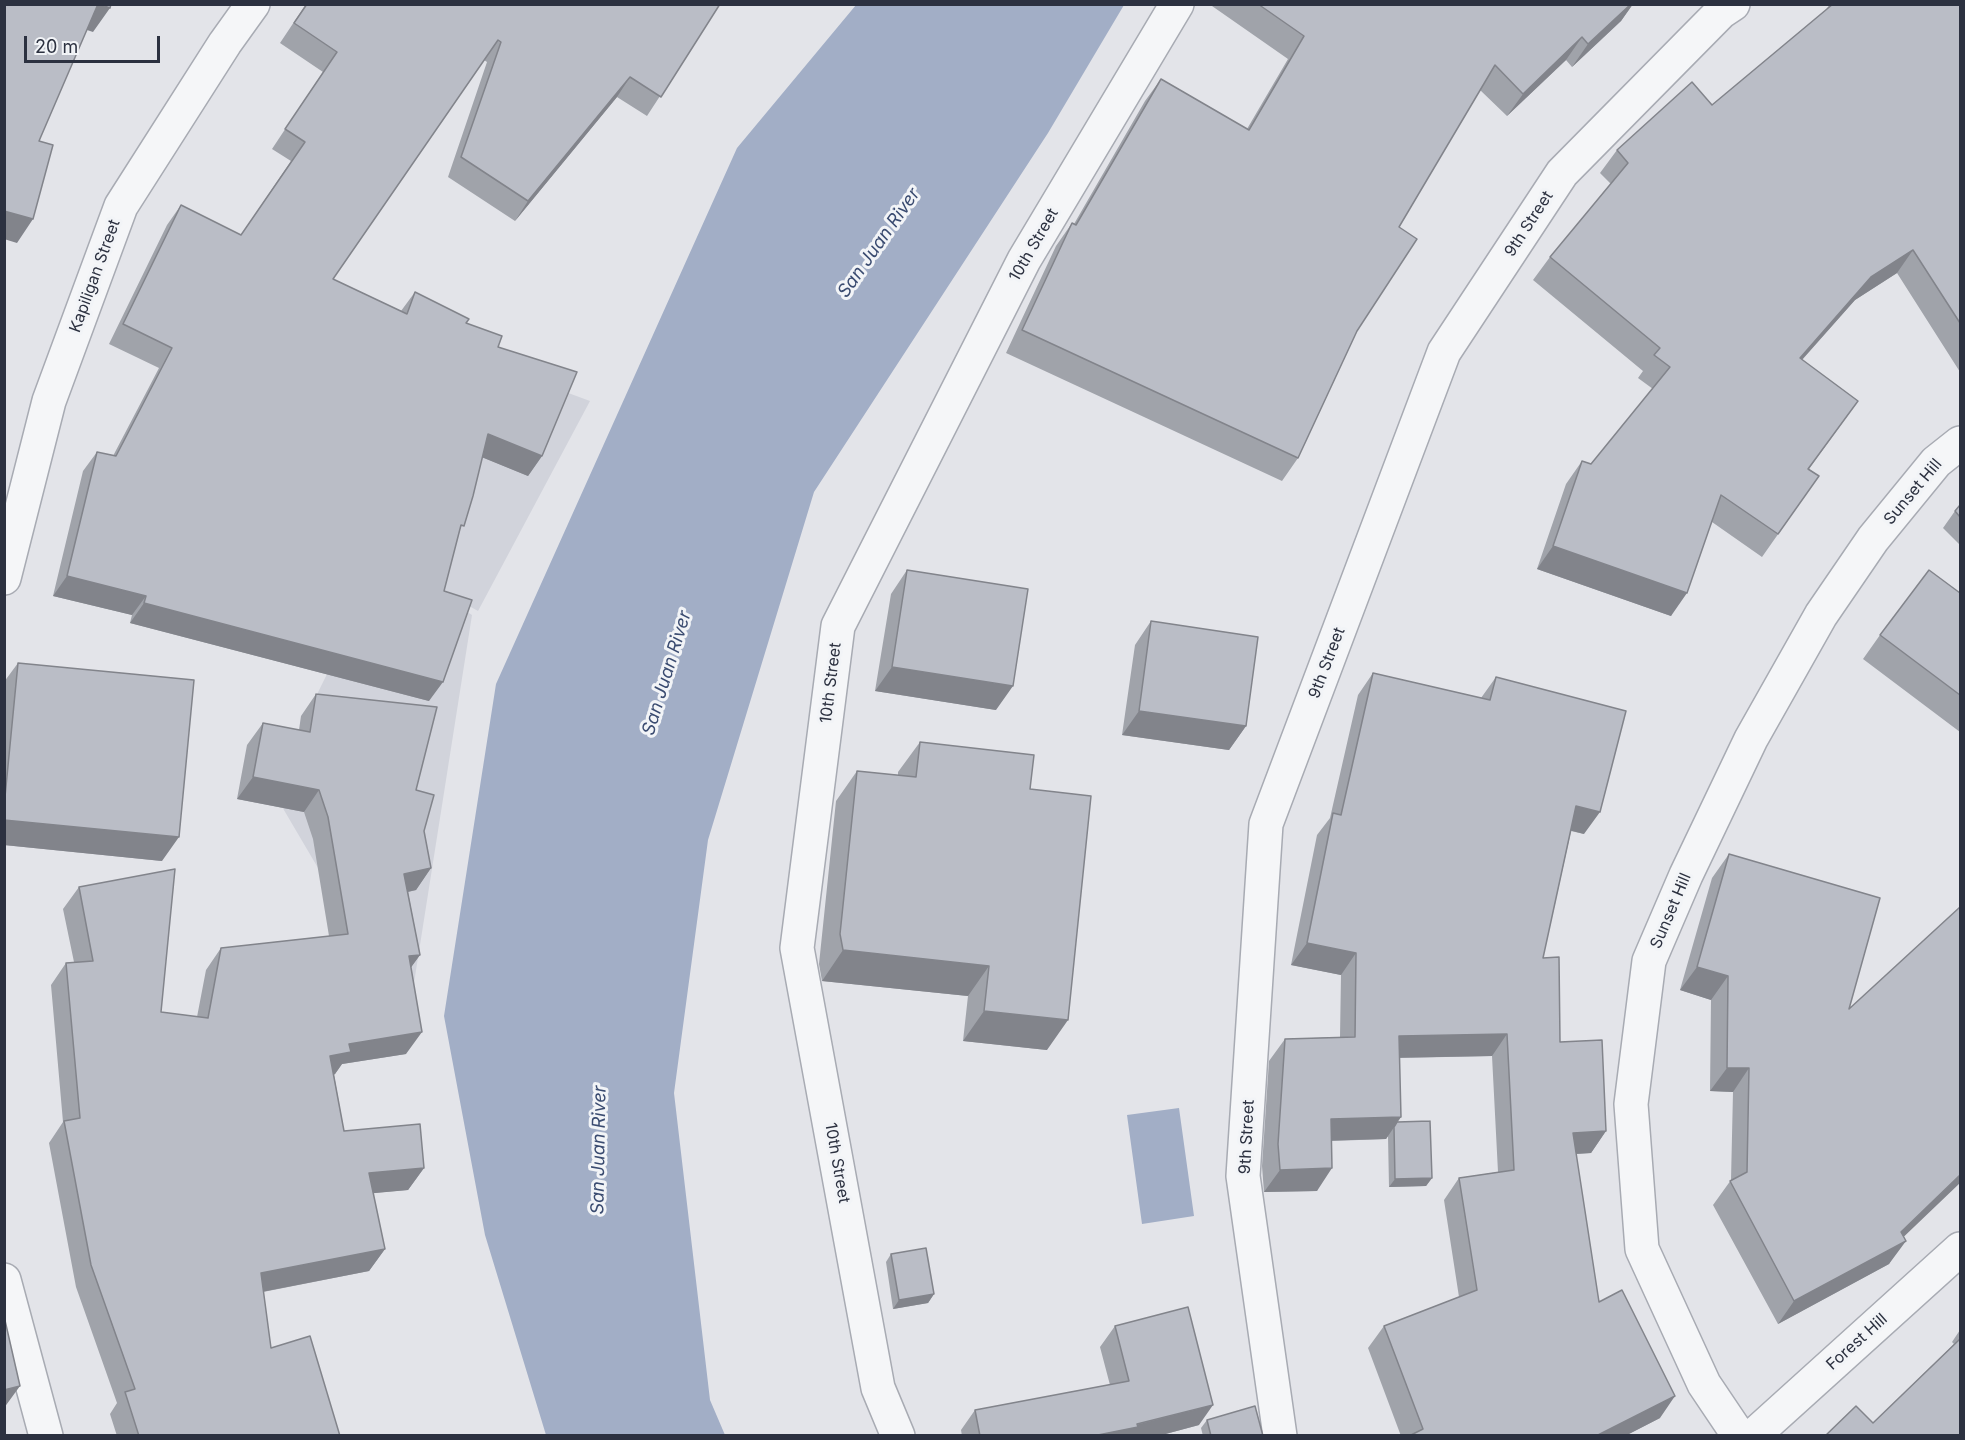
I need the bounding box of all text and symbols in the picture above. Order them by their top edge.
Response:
scale bar [27,24,164,62]
text: 20 m [35,36,78,57]
water label: San Juan River [833,184,925,302]
street label: 9th Street [1501,188,1557,260]
street label: 10th Street [1005,205,1063,285]
street label: Kapiligan Street [66,217,124,335]
street label: Sunset Hill [1880,455,1946,529]
water label: San Juan River [638,608,696,738]
street label: 9th Street [1305,625,1349,701]
street label: 10th Street [817,642,845,724]
street label: Sunset Hill [1646,870,1696,952]
water label: San Juan River [587,1085,611,1215]
street label: 9th Street [1235,1099,1259,1175]
street label: 10th Street [820,1121,854,1205]
street label: Forest Hill [1823,1310,1891,1374]

